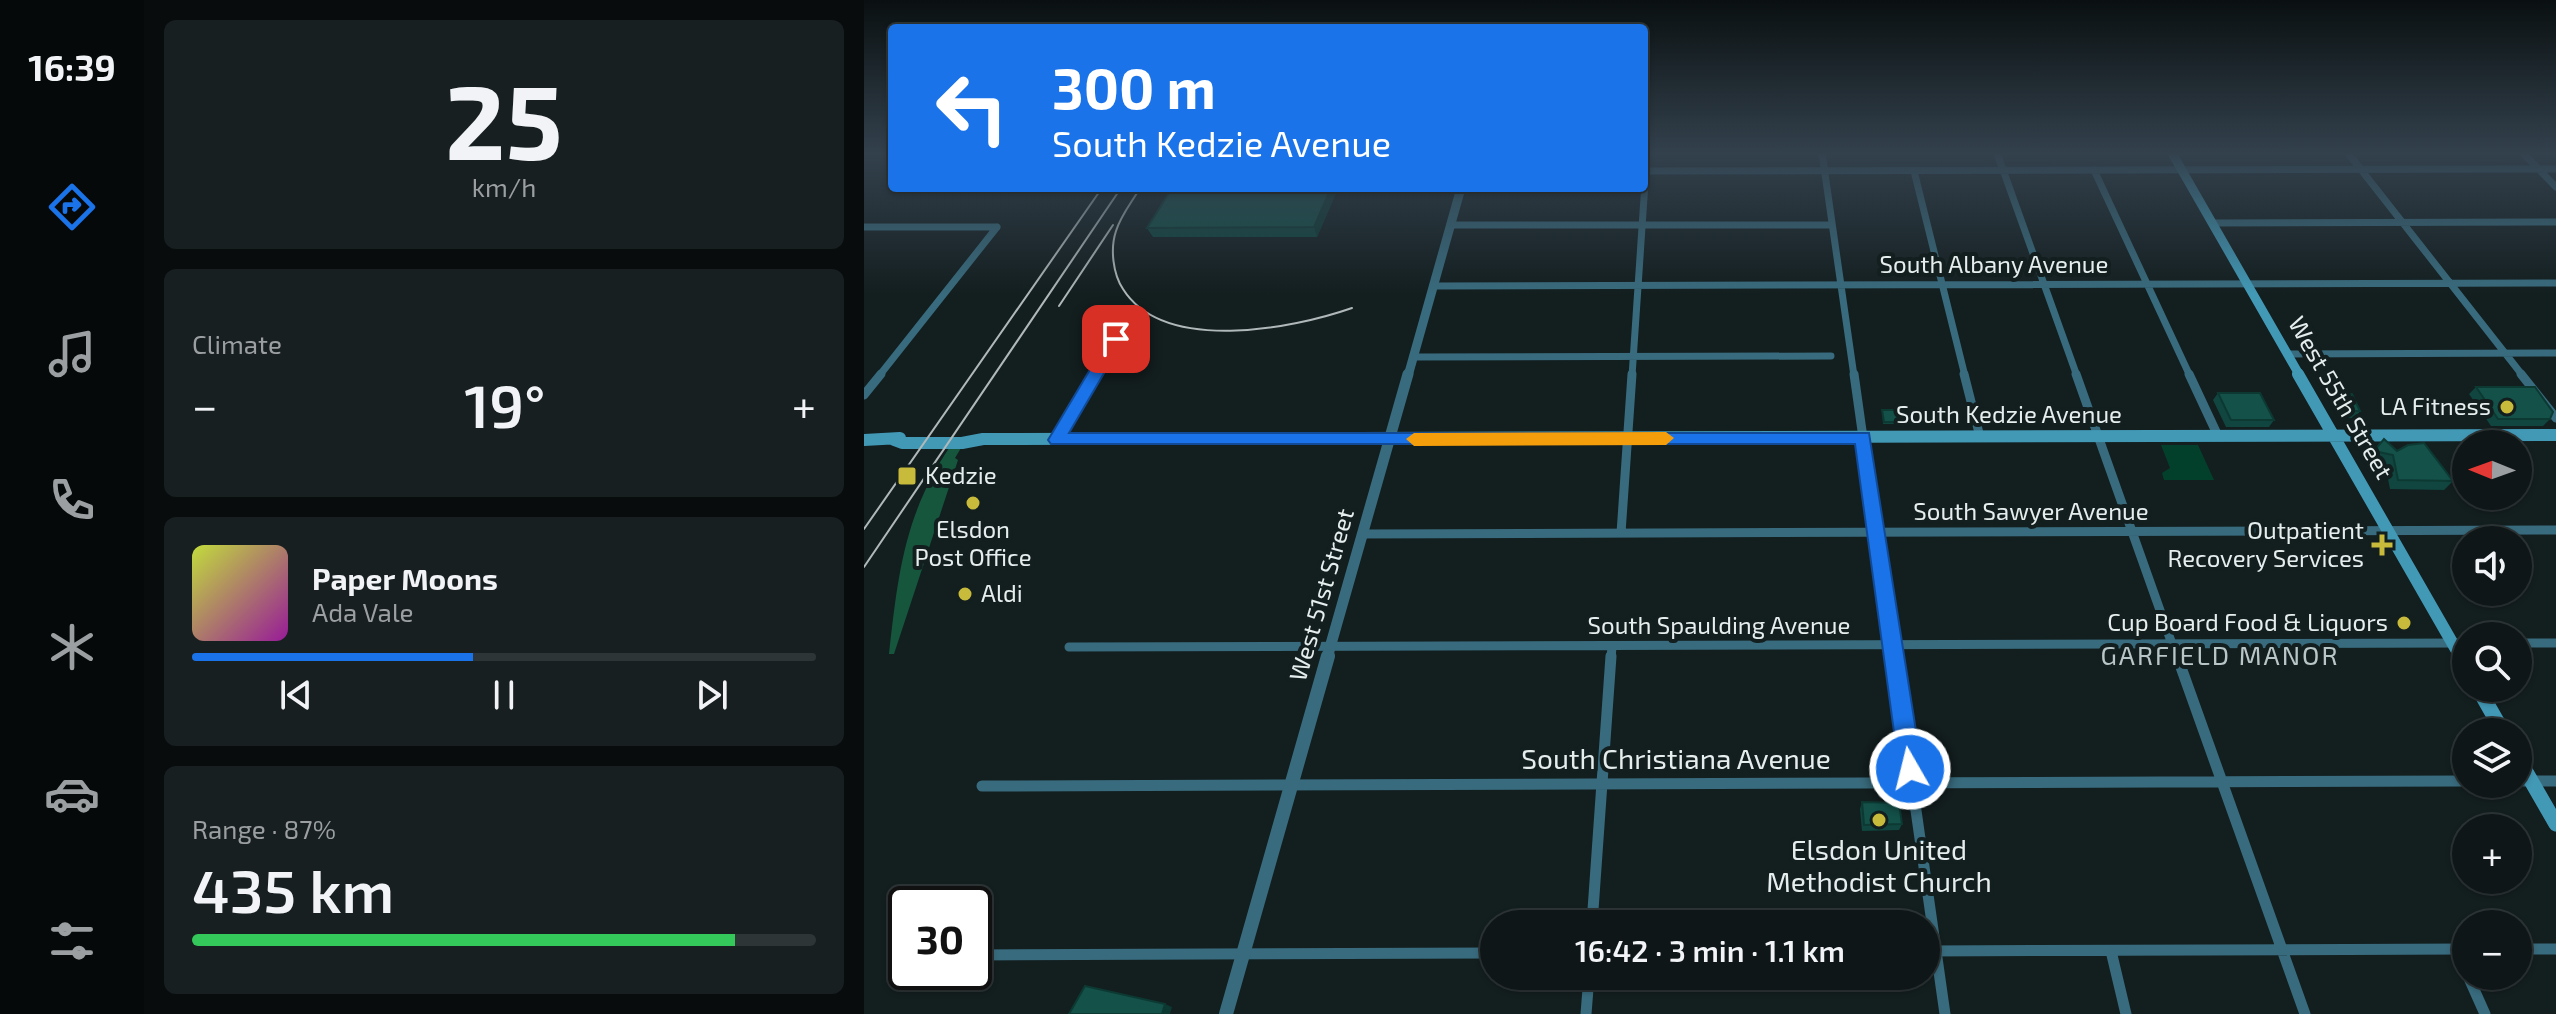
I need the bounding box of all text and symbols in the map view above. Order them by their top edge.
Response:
text: 16:39 [28,45,116,88]
text: 300 m [1052,53,1216,120]
text: 25 [445,56,563,181]
icon: left [920,56,1024,160]
text: South Kedzie Avenue [1052,121,1391,164]
text: km/h [472,171,536,202]
icon: directions [44,179,100,235]
street label: South Albany Avenue [1880,249,2108,278]
pin [1082,305,1150,373]
street label: West 55th Street [2283,311,2400,484]
icon: arrive [1094,317,1138,361]
icon: music [44,326,100,382]
text: Climate [192,328,282,359]
text: 19° [464,368,545,440]
text: − [192,378,218,431]
text: + [792,378,816,431]
place label: LA Fitness [2380,391,2491,420]
marker: LA Fitness [2498,398,2516,416]
street label: South Kedzie Avenue [1896,399,2122,428]
north arrow [2452,430,2532,510]
map controls [2452,430,2532,990]
place label: Kedzie [925,460,997,489]
marker: Kedzie [896,465,918,487]
icon: phone [44,472,100,528]
marker: Elsdon Post Office [964,494,982,512]
street label: South Sawyer Avenue [1913,496,2149,525]
street label: West 51st Street [1282,505,1359,684]
place label: Elsdon Post Office [914,514,1032,571]
place label: Outpatient Recovery Services [2167,515,2364,572]
button: sound [2452,526,2532,606]
marker: Outpatient Recovery Services [2371,534,2393,556]
text: Paper Moons [312,560,498,596]
place label: Aldi [981,578,1023,607]
marker: Aldi [956,585,974,603]
text: Ada Vale [312,596,414,627]
place label: Cup Board Food & Liquors [2107,607,2388,636]
street label: South Spaulding Avenue [1588,610,1850,639]
marker: Cup Board Food & Liquors [2395,614,2413,632]
icon: climate [44,619,100,675]
button: search [2452,622,2532,702]
district label: GARFIELD MANOR [2100,639,2340,670]
icon: previous [274,673,318,717]
icon: pause [482,673,526,717]
icon: next [690,673,734,717]
button: layers [2452,718,2532,798]
position arrow [1868,727,1952,811]
street label: South Christiana Avenue [1521,741,1831,775]
icon: car [44,766,100,822]
marker: Elsdon United Methodist Church [1870,811,1888,829]
text: Range · 87% [192,813,336,844]
button: + [2452,814,2532,894]
place label: Elsdon United Methodist Church [1766,832,1992,898]
text: 435 km [192,853,394,925]
speed limit sign: 30 [888,886,992,990]
button: − [2452,910,2532,990]
icon: filters [44,913,100,969]
text: 16:42 · 3 min · 1.1 km [1575,932,1845,968]

